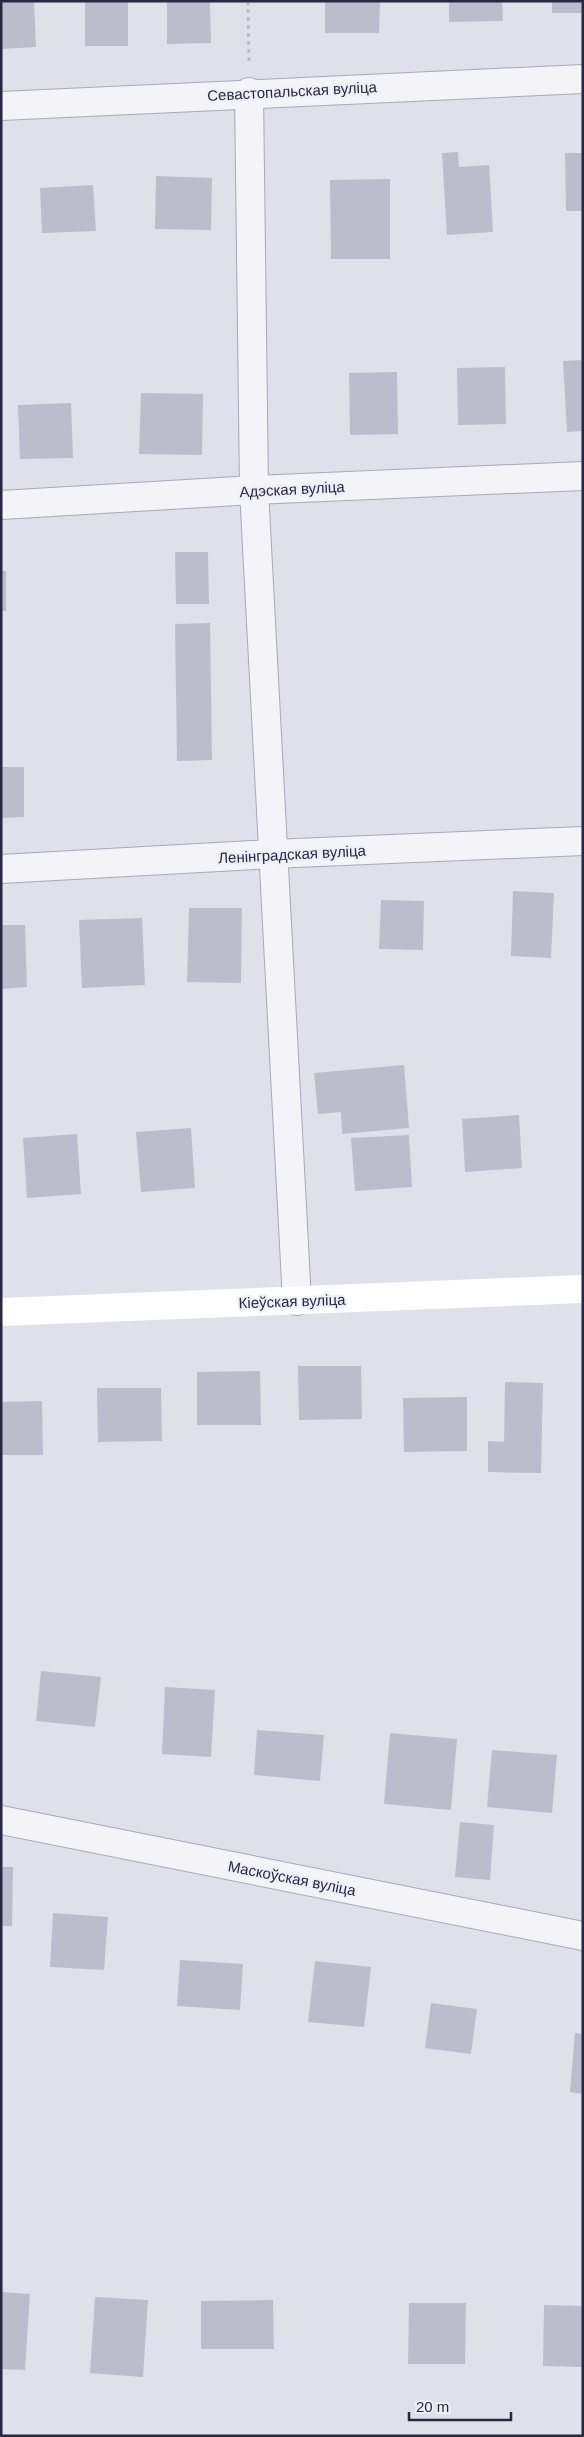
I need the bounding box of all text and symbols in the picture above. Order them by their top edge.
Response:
street label: Севастопальская вуліца [207,78,378,104]
street label: Адэская вуліца [239,478,346,500]
street label: Ленінградская вуліца [218,842,367,866]
street label: Кіеўская вуліца [238,1291,346,1311]
street label: Маскоўская вуліца [227,1857,358,1899]
scale bar [409,2390,512,2422]
text: 20 m [416,2398,449,2415]

